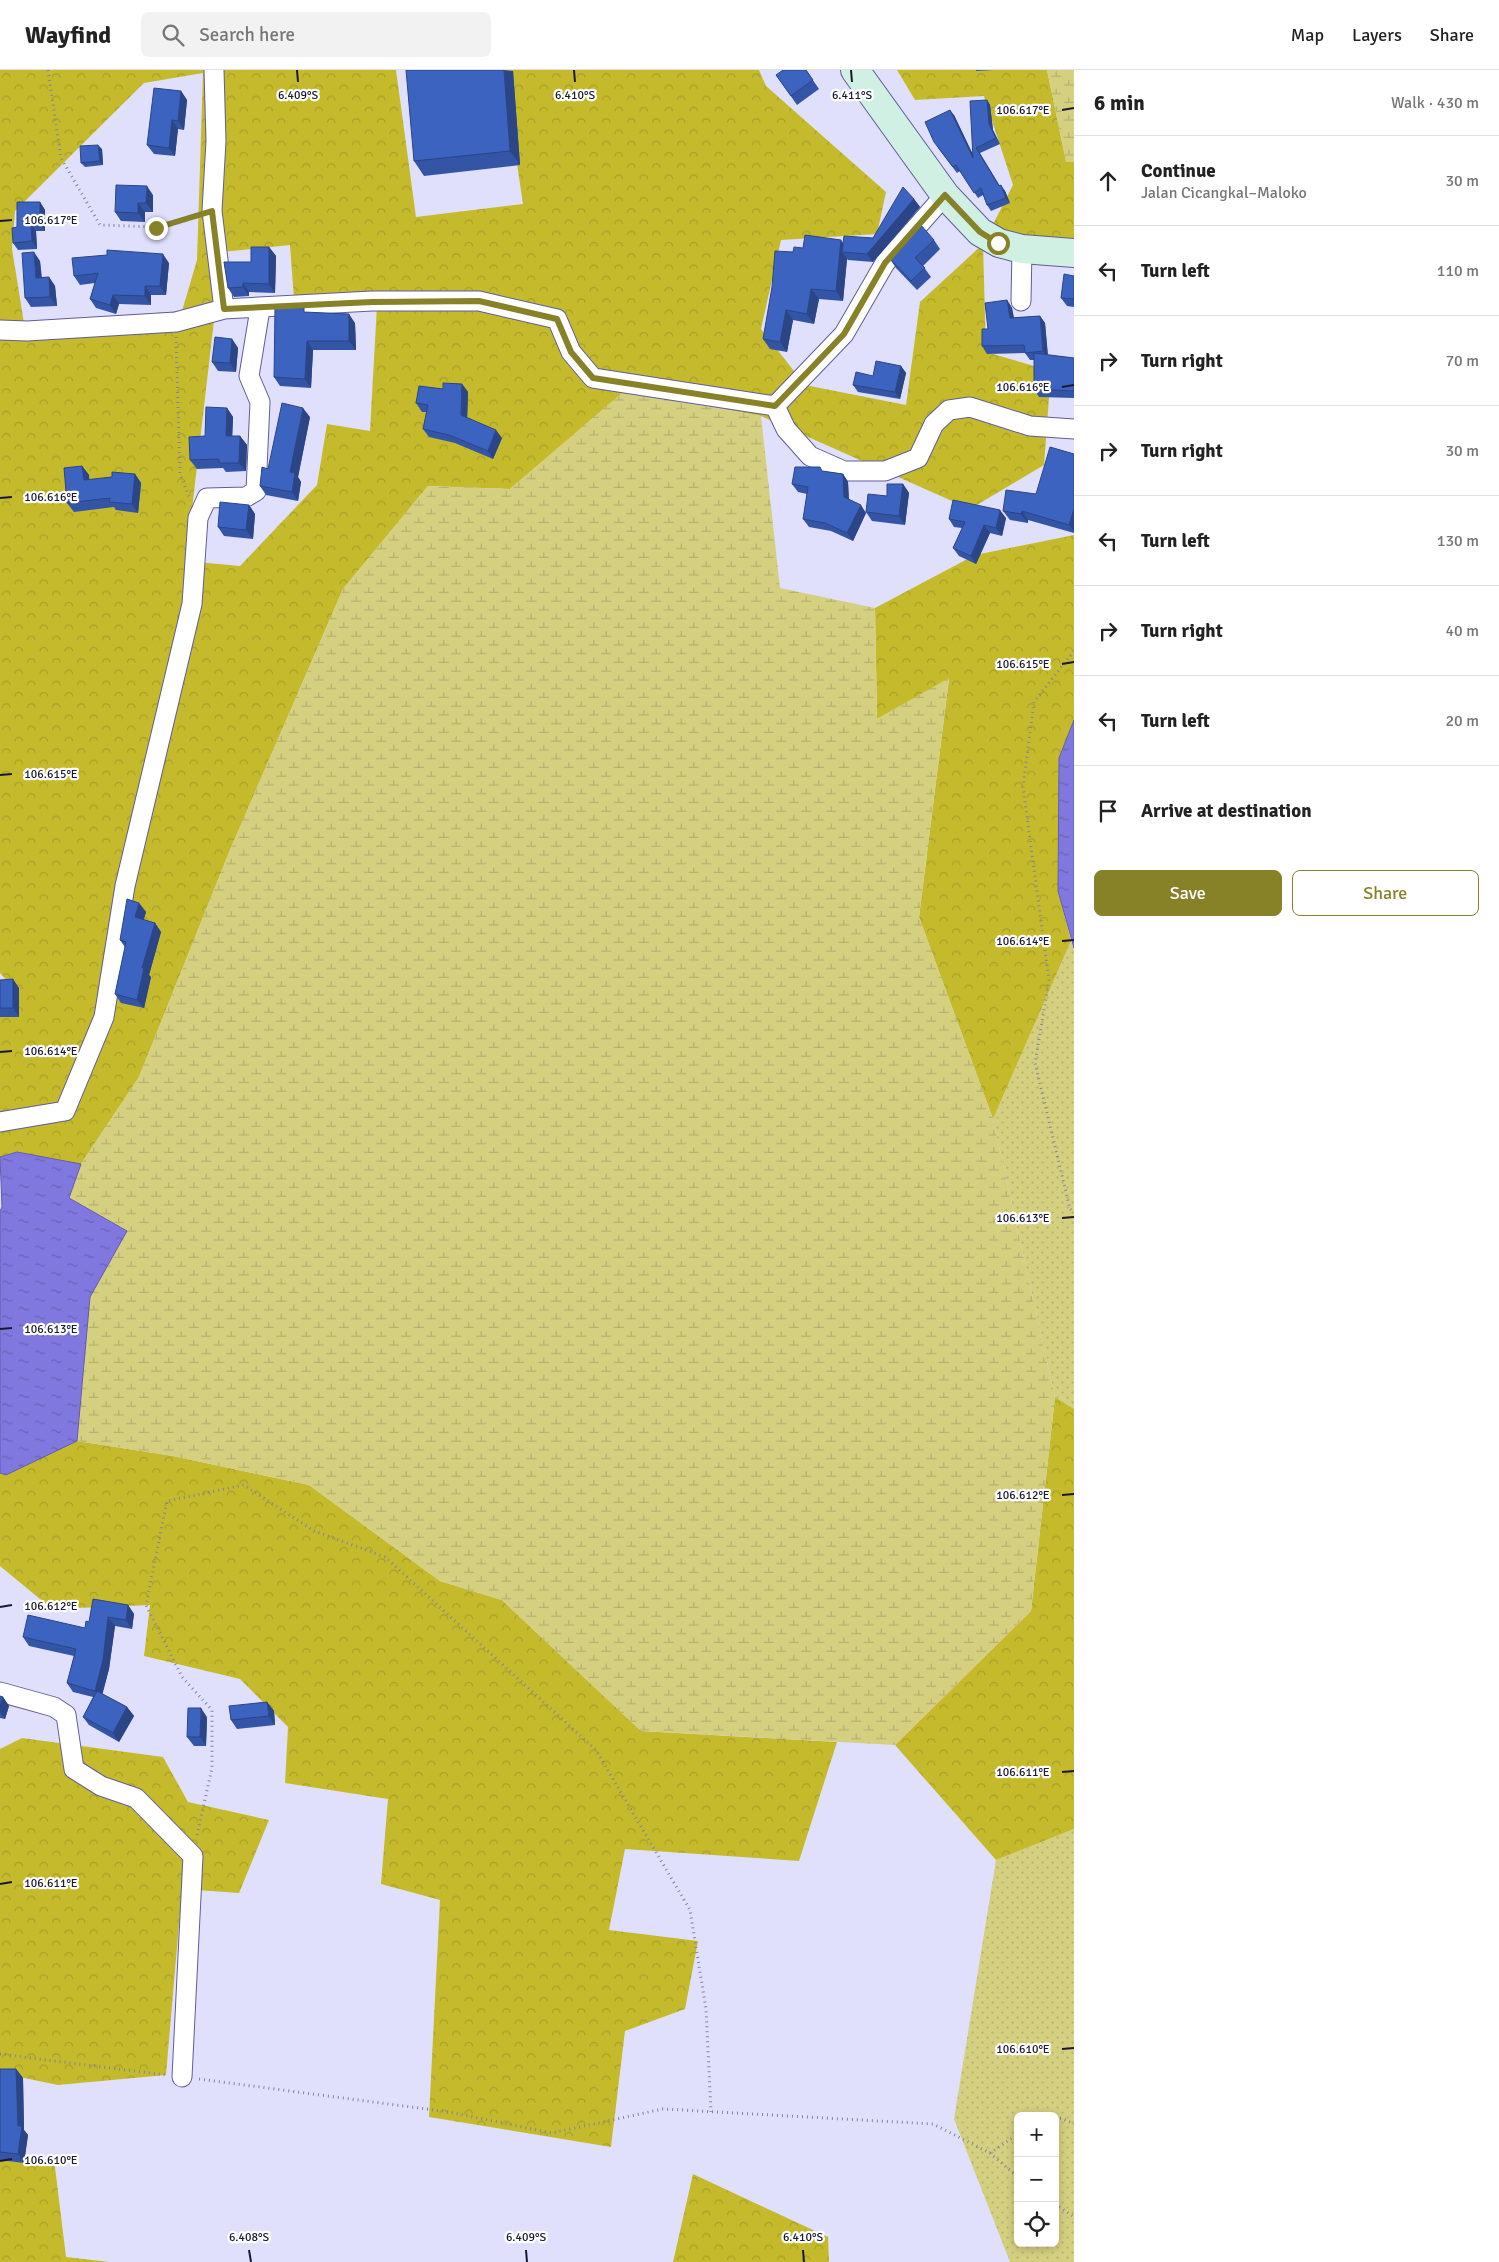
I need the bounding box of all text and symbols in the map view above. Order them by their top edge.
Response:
search box [141,12,491,57]
text: Wayfind [25,20,111,50]
icon: search [159,21,187,49]
text: Search here [199,23,295,47]
text: Map [1291,24,1324,46]
text: Layers [1352,24,1402,46]
text: Share [1430,24,1474,46]
text: 6.409°S [278,88,318,103]
text: 6.410°S [555,88,595,103]
text: 6.411°S [832,88,872,103]
text: 6 min [1094,90,1145,116]
text: Walk · 430 m [1391,93,1479,113]
text: 106.617°E [996,103,1050,118]
text: Continue [1141,159,1216,183]
icon: ahead [1094,167,1122,195]
text: 30 m [1445,171,1479,191]
text: Jalan Cicangkal–Maloko [1141,183,1307,203]
text: 106.617°E [24,213,78,228]
route end [145,217,168,240]
route start [987,232,1010,255]
icon: left [1094,257,1122,285]
text: Turn left [1141,259,1210,283]
text: 110 m [1437,261,1479,281]
icon: right [1094,347,1122,375]
text: Turn right [1141,349,1223,373]
text: 70 m [1445,351,1479,371]
text: 106.616°E [996,380,1050,395]
icon: right [1094,437,1122,465]
text: Turn right [1141,439,1223,463]
text: 30 m [1445,441,1479,461]
text: 106.616°E [24,490,78,505]
icon: left [1094,527,1122,555]
text: Turn left [1141,529,1210,553]
text: 130 m [1437,531,1479,551]
icon: right [1094,617,1122,645]
text: Turn right [1141,619,1223,643]
text: 40 m [1445,621,1479,641]
text: 106.615°E [996,657,1050,672]
icon: left [1094,707,1122,735]
text: Turn left [1141,709,1210,733]
text: 20 m [1445,711,1479,731]
text: 106.615°E [24,767,78,782]
icon: arrive [1094,797,1122,825]
text: Arrive at destination [1141,799,1312,823]
button: Save [1094,870,1282,916]
button: Share [1292,870,1479,916]
text: 106.614°E [996,934,1050,949]
text: 106.614°E [24,1044,78,1059]
text: 106.613°E [996,1211,1050,1226]
text: 106.613°E [24,1322,78,1337]
text: 106.612°E [996,1488,1050,1503]
text: 106.612°E [24,1599,78,1614]
text: 106.611°E [996,1765,1050,1780]
text: 106.611°E [24,1876,78,1891]
text: 106.610°E [996,2042,1050,2057]
map controls [1014,2112,1059,2247]
button: + [1014,2112,1059,2157]
text: 106.610°E [24,2153,78,2168]
button: − [1014,2157,1059,2202]
button: locate [1014,2202,1059,2247]
text: 6.408°S [229,2230,269,2245]
text: 6.409°S [506,2230,546,2245]
text: 6.410°S [783,2230,823,2245]

